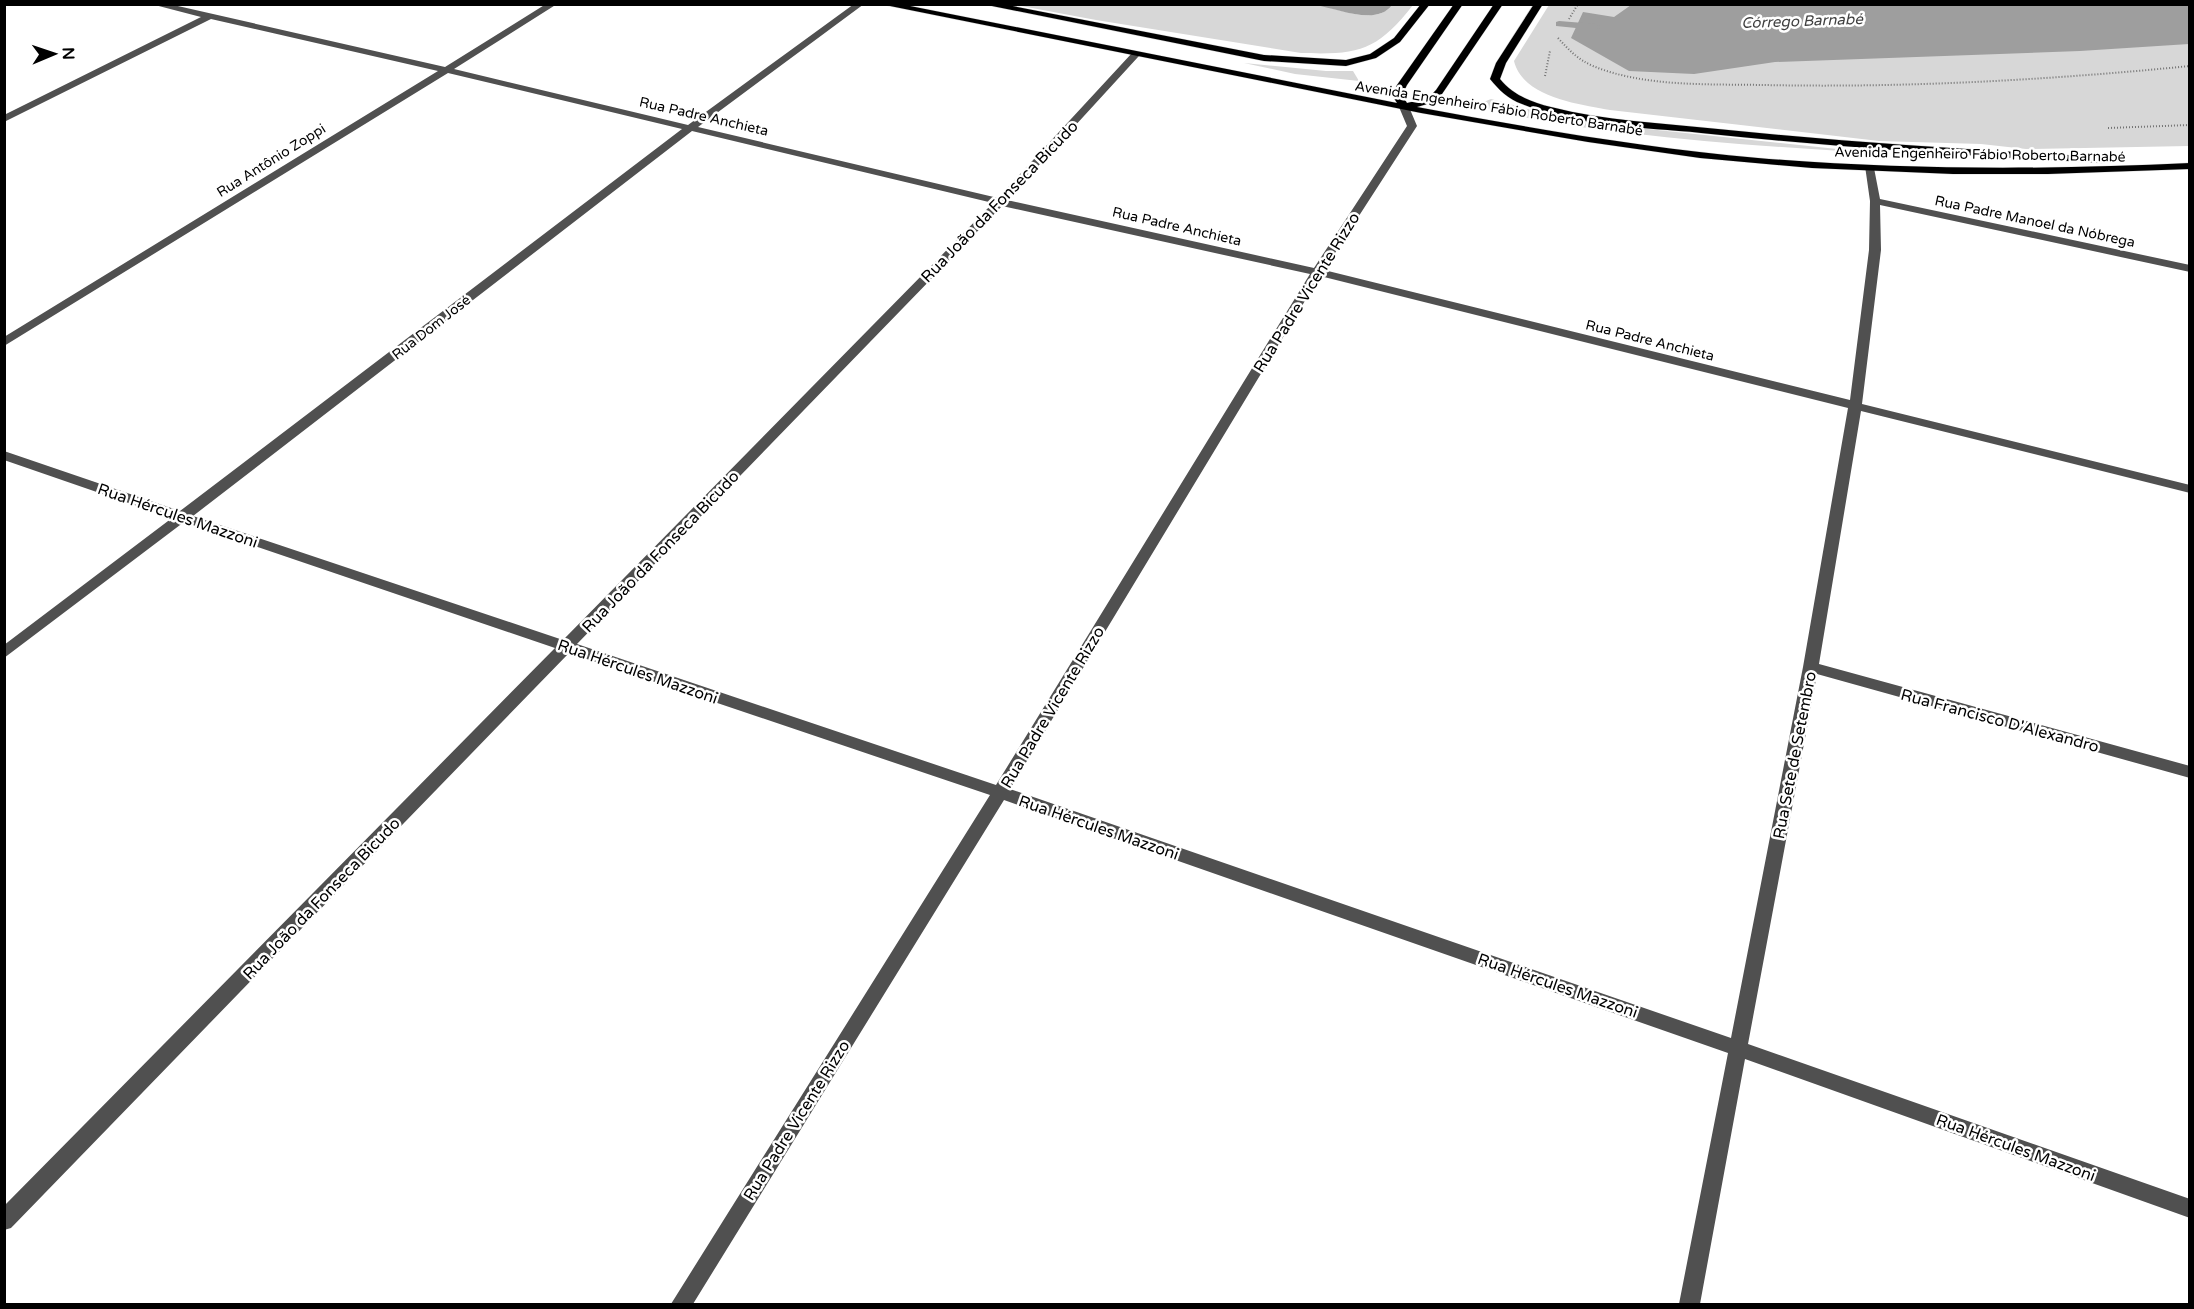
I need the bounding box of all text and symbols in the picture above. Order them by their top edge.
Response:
water label: Córrego Barnabé [1741,10,1865,32]
north arrow [24,24,84,84]
text: N [58,47,78,60]
street label: Avenida Engenheiro Fábio Roberto Barnabé [1354,77,1644,140]
street label: Rua Padre Anchieta [638,93,770,140]
street label: Rua João da Fonseca Bicudo [917,116,1083,287]
street label: Rua Antônio Zoppi [214,120,329,201]
street label: Avenida Engenheiro Fábio Roberto Barnabé [1834,143,2126,166]
street label: Rua Padre Manoel da Nóbrega [1933,192,2137,251]
street label: Rua Padre Anchieta [1111,203,1243,250]
street label: Rua Padre Vicente Rizzo [1249,209,1364,376]
street label: Rua Dom José [389,291,474,363]
street label: Rua Padre Anchieta [1584,316,1716,365]
street label: Rua João da Fonseca Bicudo [578,466,744,637]
street label: Rua Hércules Mazzoni [95,479,260,553]
street label: Rua Padre Vicente Rizzo [997,623,1109,792]
street label: Rua Hércules Mazzoni [555,635,720,709]
street label: Rua Sete de Setembro [1769,670,1821,841]
street label: Rua Francisco D'Alexandro [1898,685,2101,757]
street label: Rua Hércules Mazzoni [1016,791,1181,865]
street label: Rua João da Fonseca Bicudo [239,813,405,984]
street label: Rua Hércules Mazzoni [1475,949,1640,1023]
street label: Rua Padre Vicente Rizzo [739,1037,854,1204]
street label: Rua Hércules Mazzoni [1933,1110,2098,1186]

